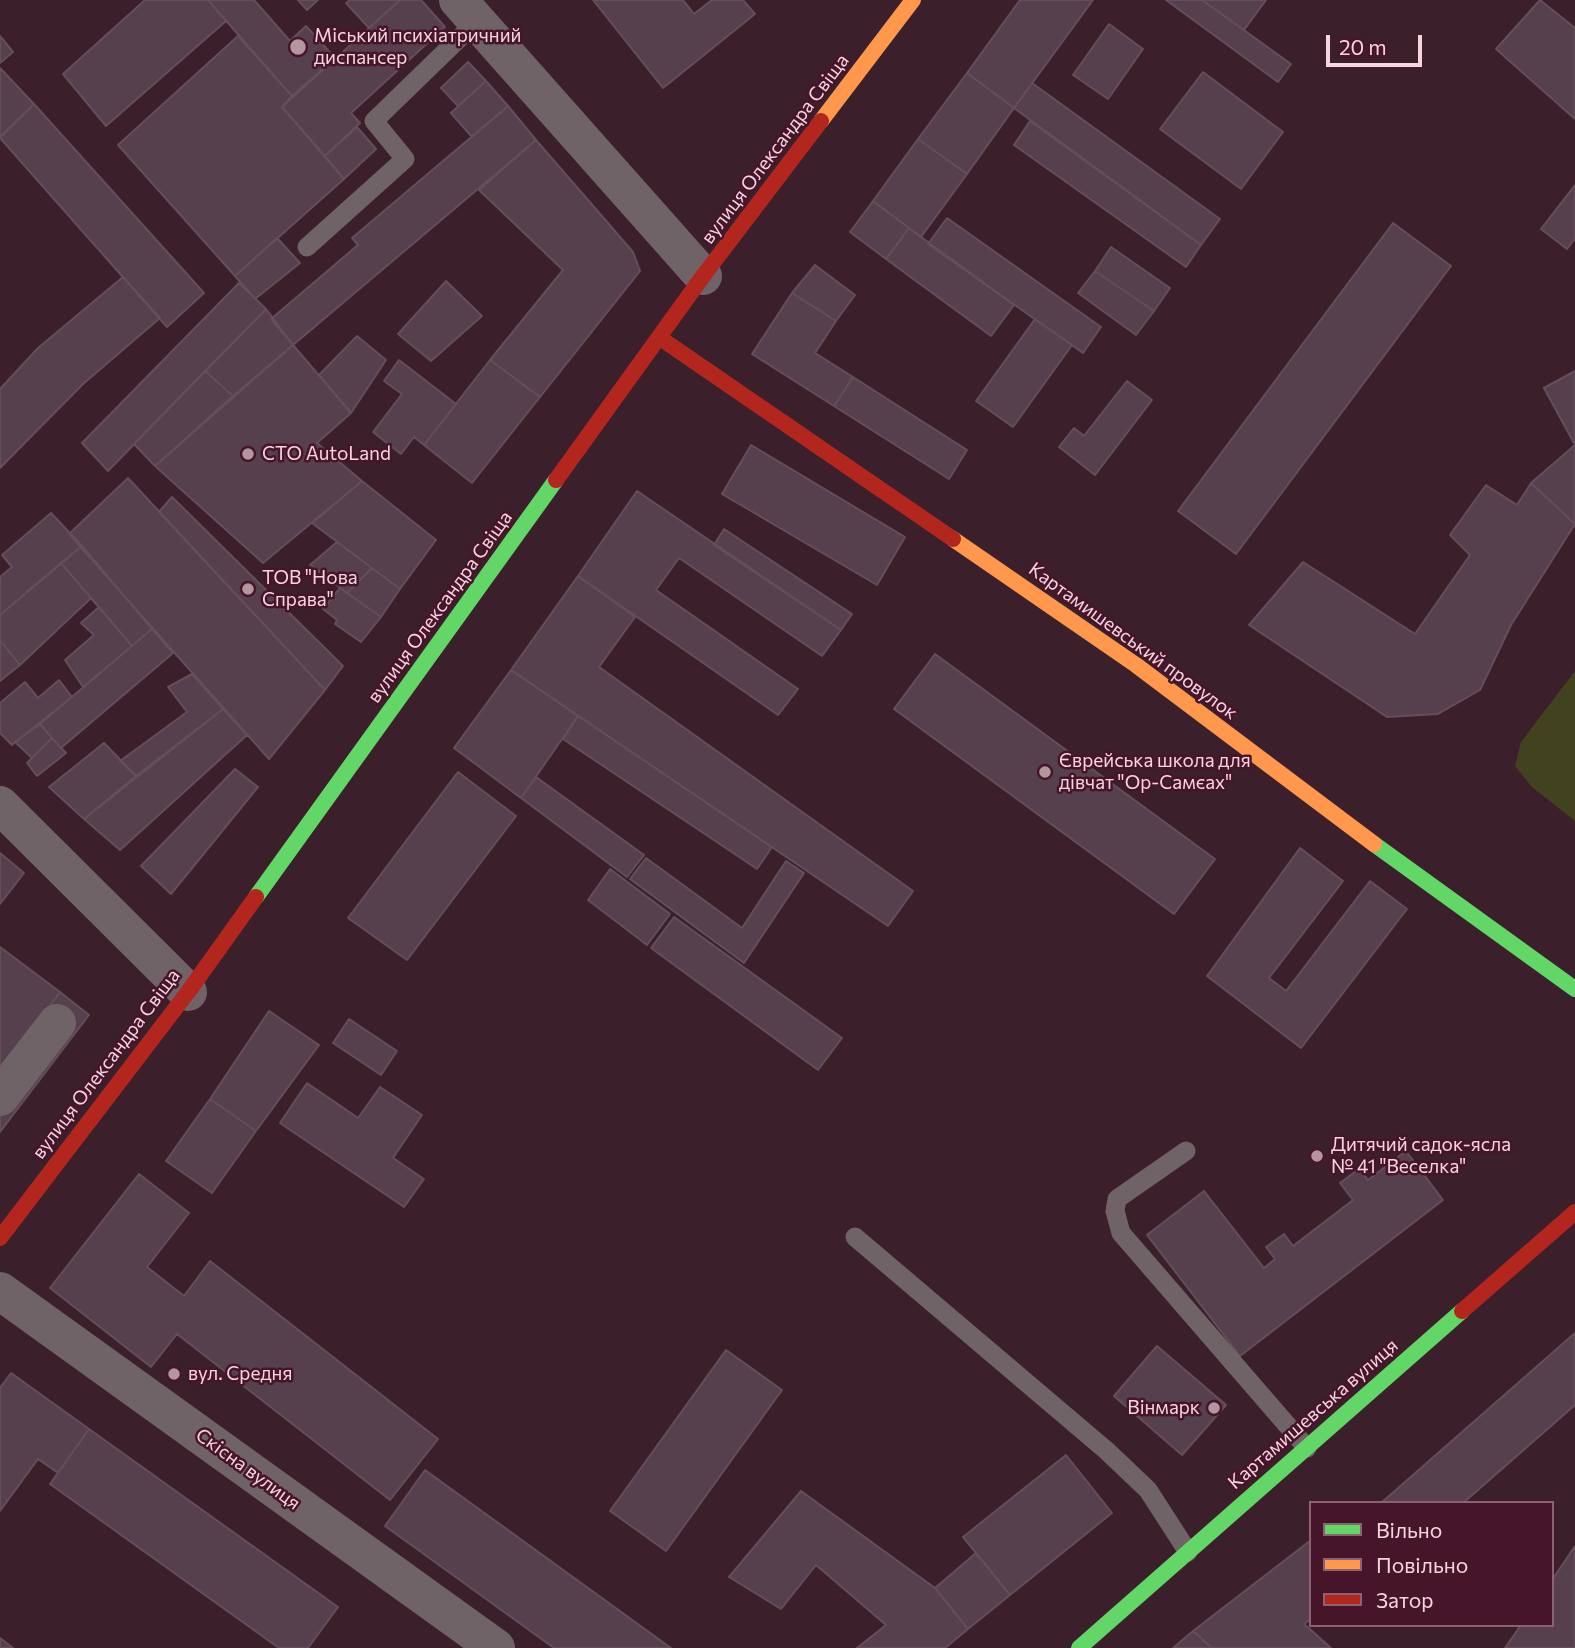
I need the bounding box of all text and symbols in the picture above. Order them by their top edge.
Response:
scale bar [1330,21,1426,65]
place label: Міський психіатричний диспансер [314,25,521,69]
text: 20 m [1339,34,1387,59]
marker: Міський психіатричний диспансер [288,37,308,57]
street label: вулиця Олександра Свіща [696,50,854,248]
place label: СТО AutoLand [262,443,391,465]
marker: СТО AutoLand [240,446,256,462]
street label: вулиця Олександра Свіща [363,507,517,707]
street label: Картамишевський провулок [1024,558,1242,724]
place label: ТОВ "Нова Справа" [262,567,358,611]
marker: ТОВ "Нова Справа" [240,581,256,597]
place label: Єврейська школа для дівчат "Ор-Самєах" [1059,750,1251,794]
marker: Єврейська школа для дівчат "Ор-Самєах" [1037,764,1053,780]
street label: вулиця Олександра Свіща [27,965,185,1163]
place label: Дитячий садок-ясла № 41 "Веселка" [1331,1134,1511,1178]
marker: Дитячий садок-ясла № 41 "Веселка" [1309,1148,1325,1164]
street label: Картамишевська вулиця [1223,1334,1403,1494]
place label: вул. Средня [188,1363,292,1385]
marker: вул. Средня [166,1366,182,1382]
place label: Вінмарк [1127,1397,1200,1419]
marker: Вінмарк [1206,1400,1222,1416]
street label: Cкісна вулиця [191,1423,305,1515]
legend [1309,1501,1554,1627]
text: Вільно [1376,1517,1442,1542]
text: Повільно [1376,1552,1468,1577]
text: Затор [1376,1587,1433,1612]

